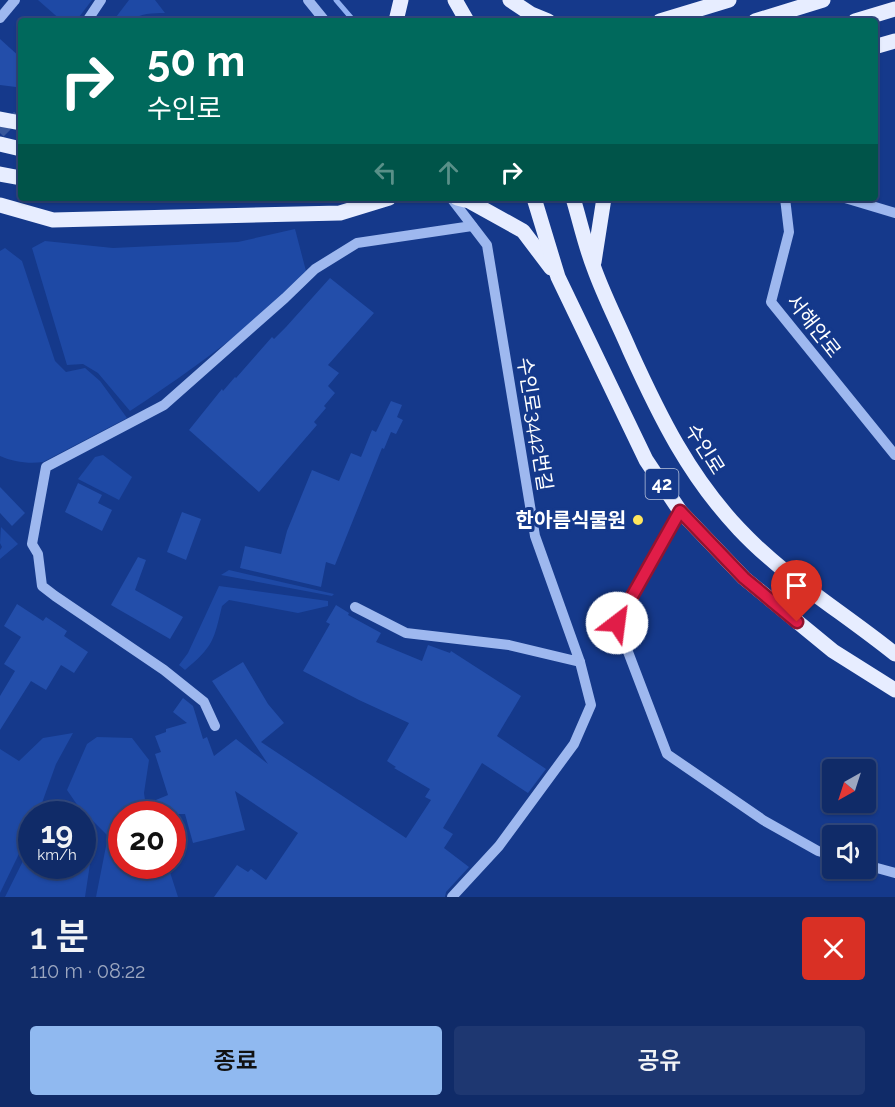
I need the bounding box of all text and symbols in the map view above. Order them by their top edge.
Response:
text: 50 m [147,37,245,86]
icon: right [48,42,126,120]
text: 수인로 [147,93,222,124]
icon: left [369,156,402,189]
icon: ahead [432,156,465,189]
icon: right [495,156,528,189]
street label: 서해안로 [782,290,846,362]
street label: 수인로3442번길 [513,355,557,493]
street label: 수인로 [680,419,730,479]
road number: 42 [646,469,678,499]
place label: 한아름식물원 [516,508,626,532]
marker: 한아름식물원 [631,513,645,527]
pin [771,560,822,622]
icon: arrive [780,569,813,602]
position arrow [585,591,649,655]
north arrow [822,759,876,813]
map controls [822,759,876,879]
speed limit sign: 20 [108,801,186,879]
text: 19 [41,815,73,850]
button: sound [822,825,876,879]
text: km/h [37,846,77,864]
text: 1 분 [30,915,89,957]
button: close [802,917,865,980]
text: 110 m · 08:22 [30,959,146,983]
button: 종료 [30,1026,442,1095]
button: 공유 [454,1026,865,1095]

